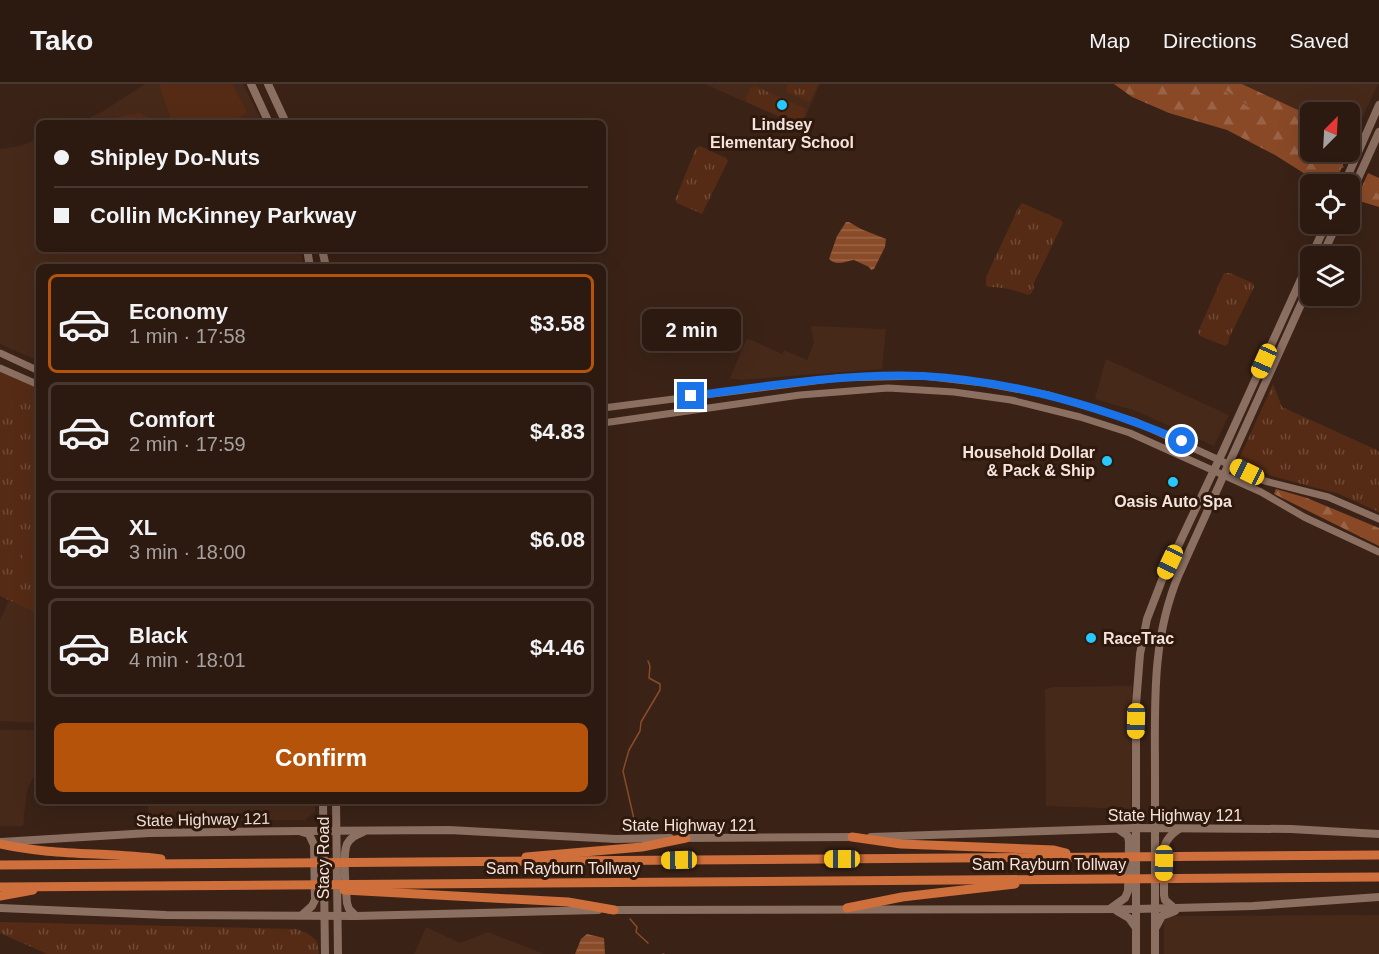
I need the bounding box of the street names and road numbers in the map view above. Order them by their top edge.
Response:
street label: State Highway 121 [1108,807,1242,824]
street label: State Highway 121 [136,810,270,829]
street label: Stacy Road [315,817,332,899]
street label: State Highway 121 [622,817,756,834]
street label: Sam Rayburn Tollway [972,856,1126,873]
street label: Sam Rayburn Tollway [486,860,640,877]

